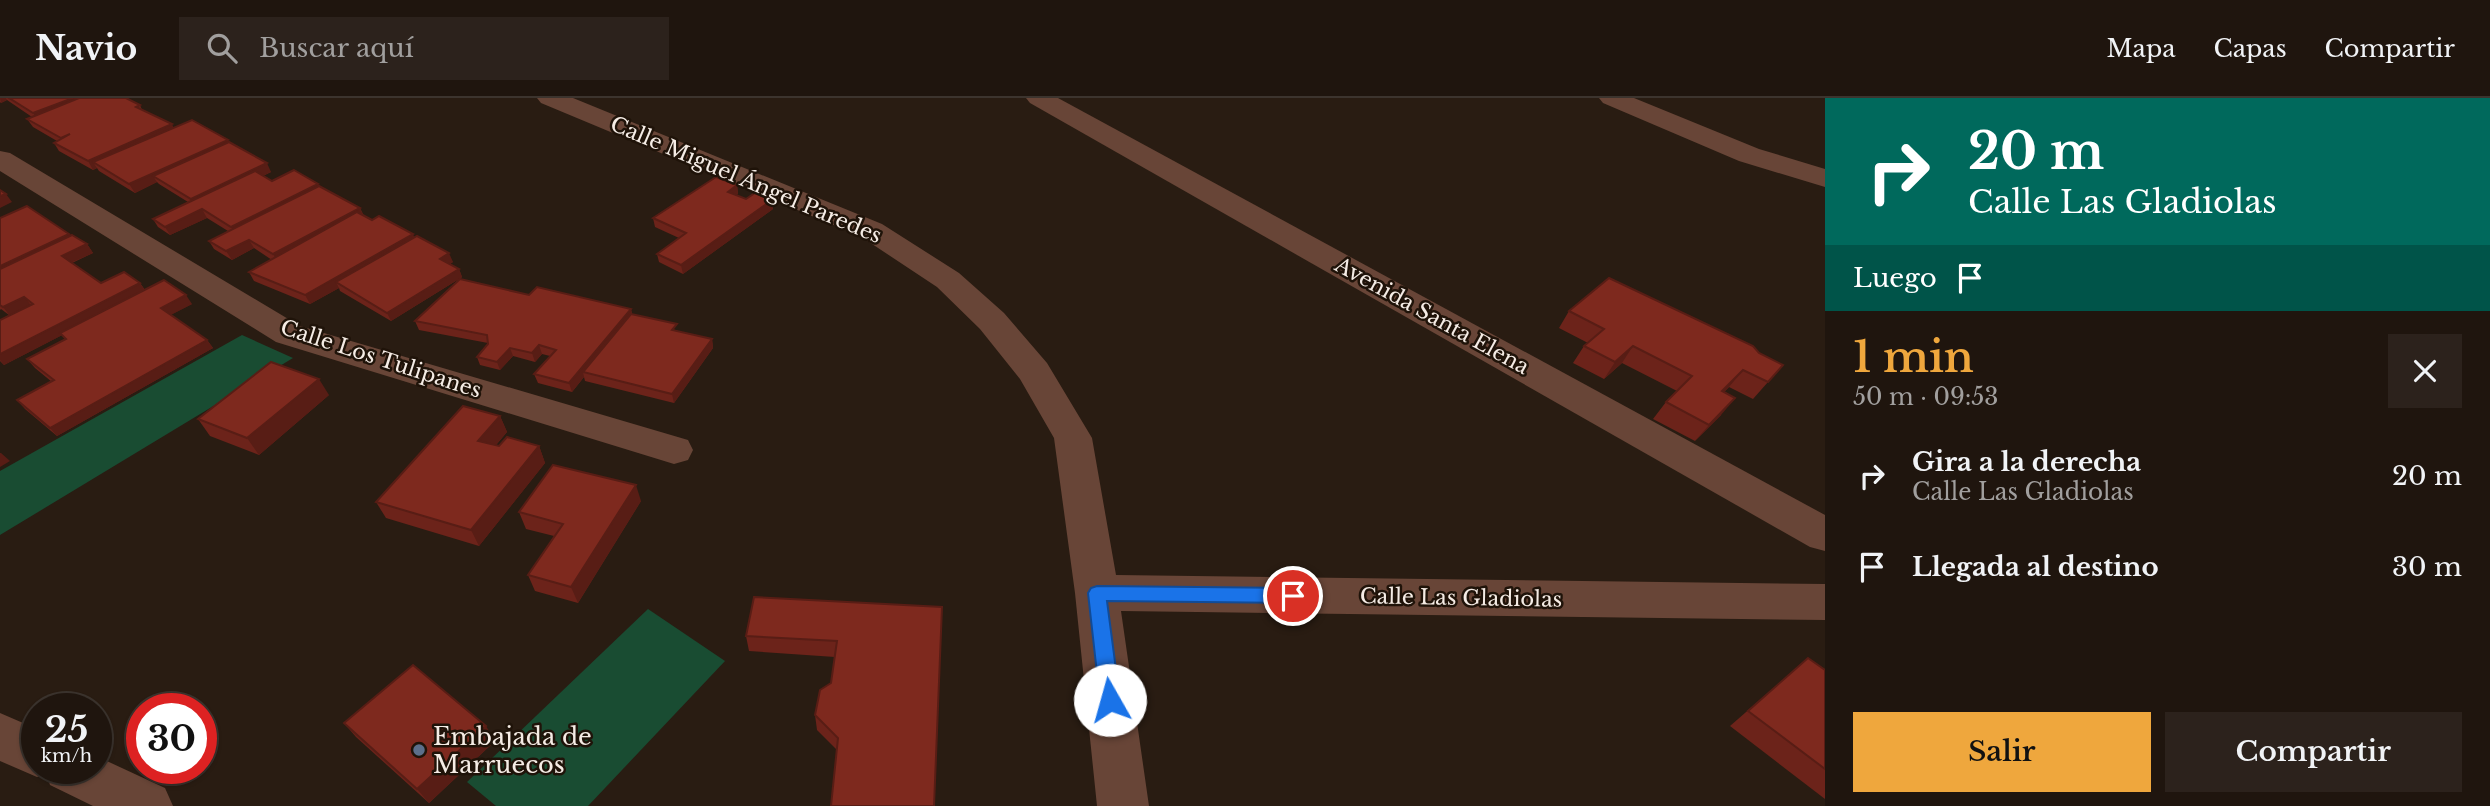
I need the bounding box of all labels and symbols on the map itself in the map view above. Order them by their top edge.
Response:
street label: Calle Miguel Ángel Paredes [606,111,886,249]
street label: Avenida Santa Elena [1330,251,1534,380]
street label: Calle Los Tulipanes [277,314,485,404]
pin [1263,566,1323,626]
street label: Calle Las Gladiolas [1360,583,1562,613]
position arrow [1073,663,1147,737]
speed limit sign: 30 [126,693,217,784]
place label: Embajada de Marruecos [433,722,592,779]
marker: Embajada de Marruecos [411,742,427,758]

